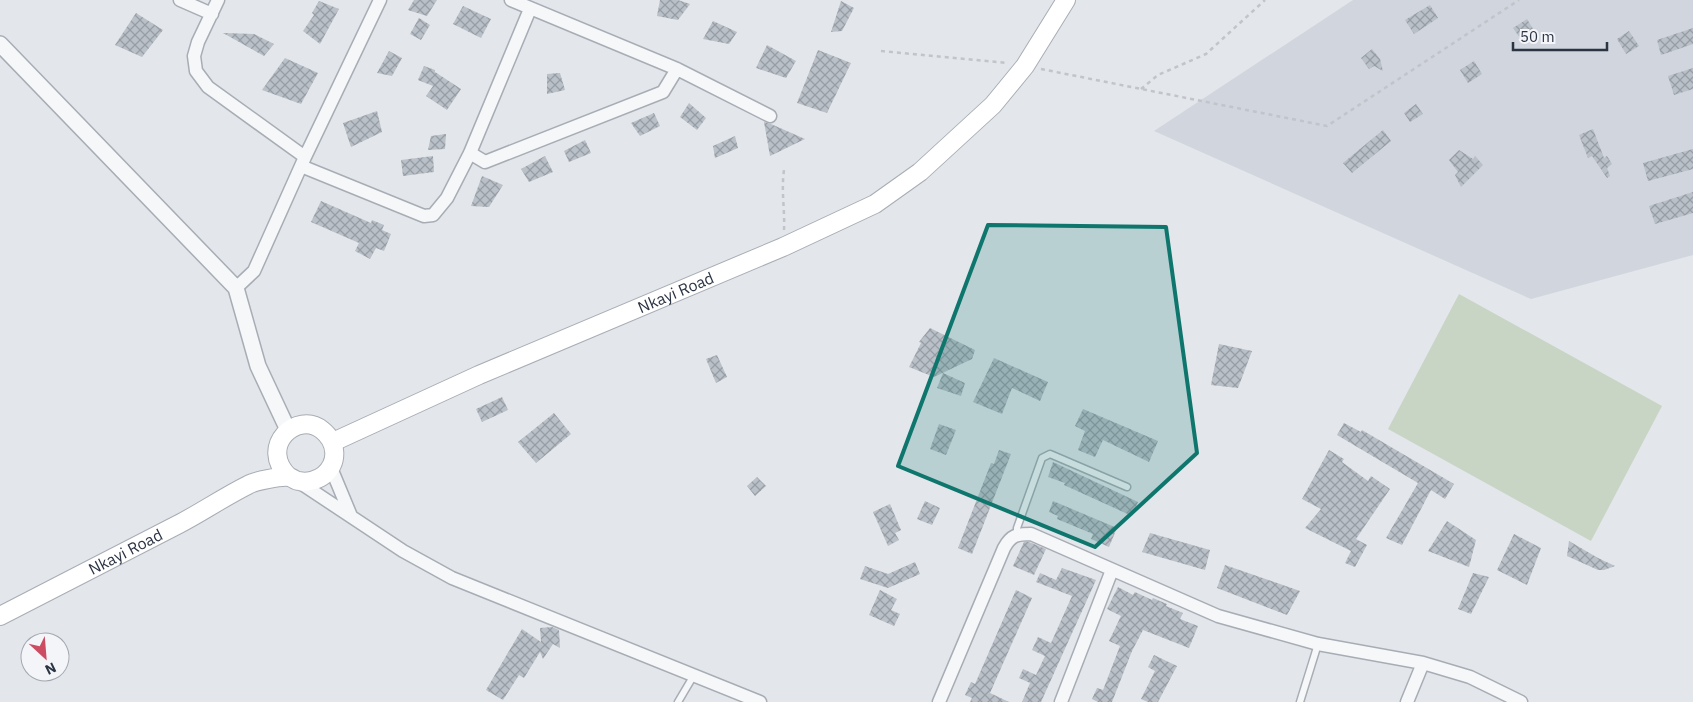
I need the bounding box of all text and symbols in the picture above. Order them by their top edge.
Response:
scale bar [1513,20,1607,52]
text: 50 m [1520,27,1555,46]
street label: Nkayi Road [635,267,717,317]
street label: Nkayi Road [85,524,166,579]
north arrow [20,632,70,682]
text: N [42,658,59,679]

